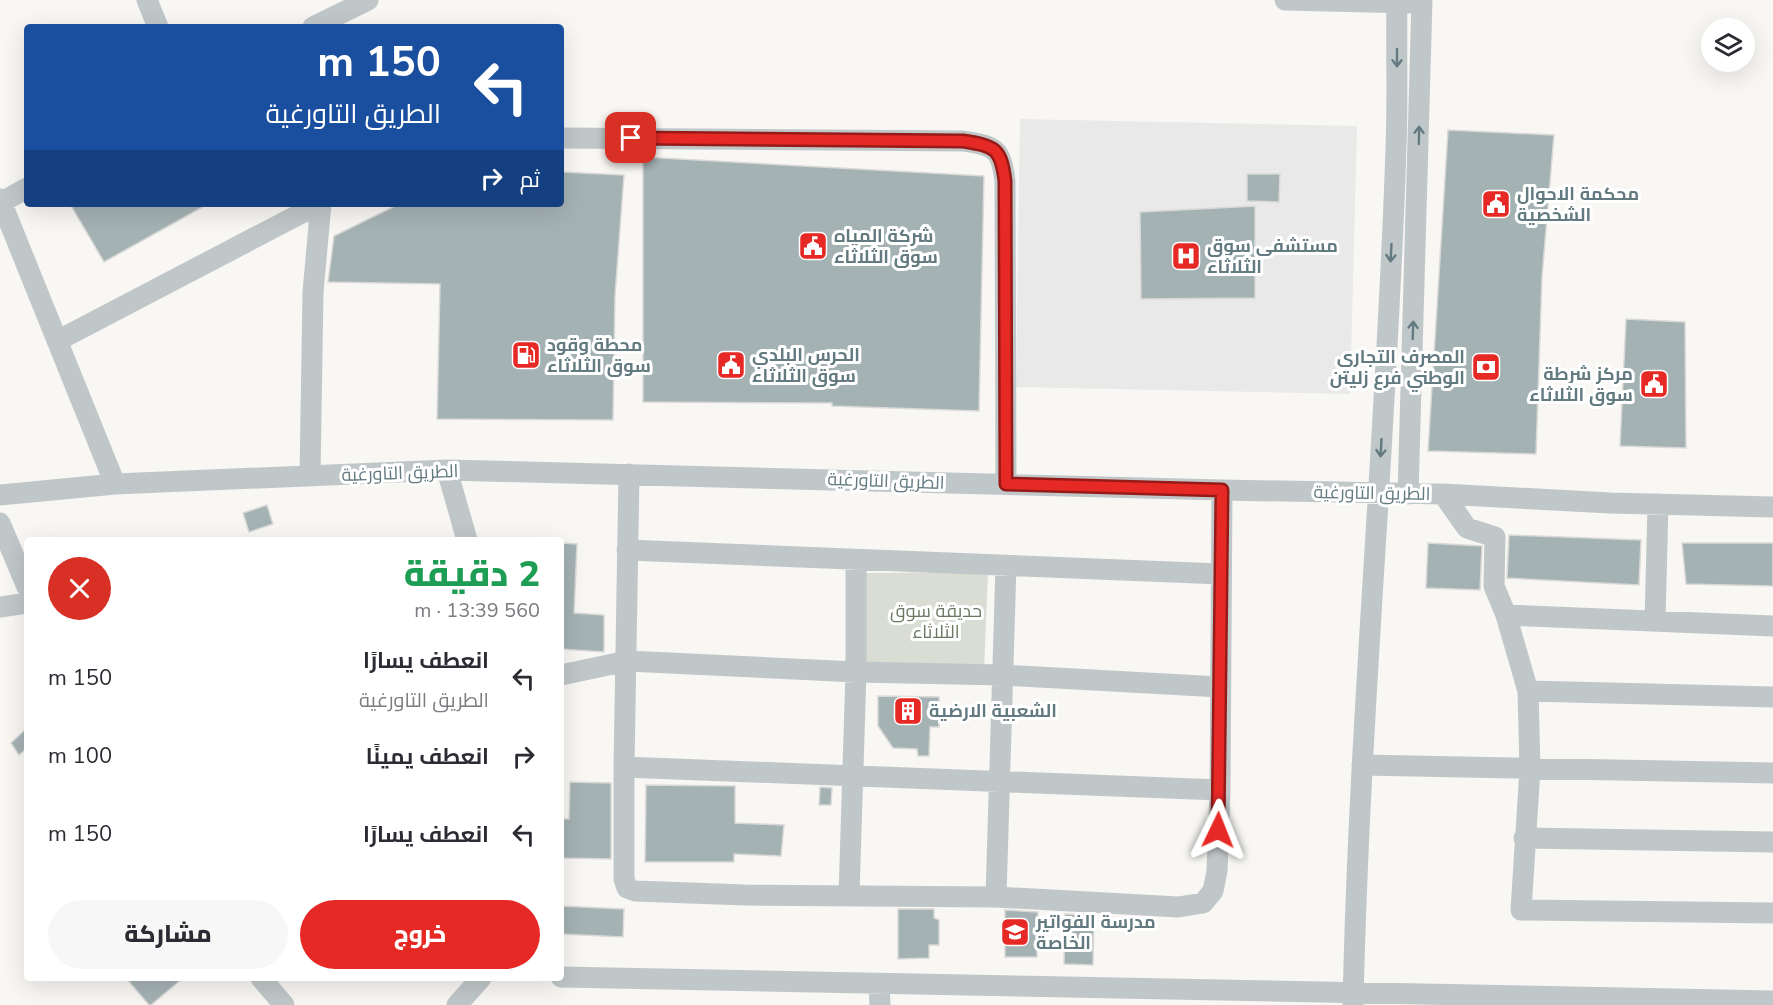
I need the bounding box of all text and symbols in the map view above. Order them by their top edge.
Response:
map controls [1701,18,1755,72]
button: layers [1701,18,1755,72]
text: 150 m [317,34,441,91]
icon: left [462,48,540,126]
one-way arrow [1391,48,1403,68]
text: الطريق التاورغية [266,96,441,133]
pin [605,112,656,163]
icon: arrive [614,121,647,154]
one-way arrow [1414,126,1425,146]
icon: right [475,162,508,195]
text: ثم [520,165,540,195]
place label: محكمة الاحوال الشخصية [1517,182,1639,227]
public building icon: محكمة الاحوال الشخصية [1480,188,1512,220]
place label: شركة المياه سوق الثلاثاء [834,224,938,269]
public building icon: شركة المياه سوق الثلاثاء [797,230,829,262]
place label: مستشفى سوق الثلاثاء [1207,234,1338,279]
hospital icon: مستشفى سوق الثلاثاء [1170,240,1202,272]
one-way arrow [1385,243,1396,263]
one-way arrow [1408,321,1419,341]
place label: محطة وقود سوق الثلاثاء [547,333,651,378]
fuel station icon: محطة وقود سوق الثلاثاء [510,339,542,371]
place label: الحرس البلدي سوق الثلاثاء [752,343,860,388]
place label: المصرف التجاري الوطني فرع زليتن [1330,345,1465,393]
public building icon: الحرس البلدي سوق الثلاثاء [715,349,747,381]
bank icon: المصرف التجاري الوطني فرع زليتن [1470,351,1502,383]
place label: مركز شرطة سوق الثلاثاء [1529,362,1633,407]
public building icon: مركز شرطة سوق الثلاثاء [1638,368,1670,400]
one-way arrow [1376,438,1387,458]
street label: الطريق التاورغية [341,459,459,487]
street label: الطريق التاورغية [827,467,945,495]
street label: الطريق التاورغية [1313,480,1431,506]
text: 2 دقيقة [404,550,540,599]
button: close [48,557,111,620]
text: 560 m · 13:39 [414,597,540,624]
park label: حديقة سوق الثلاثاء [890,599,982,644]
text: انعطف يسارًا [363,646,489,676]
icon: left [507,662,540,695]
text: 150 m [48,663,112,693]
text: الطريق التاورغية [359,687,489,714]
building icon: الشعبية الارضية [892,695,924,727]
place label: الشعبية الارضية [929,699,1057,723]
icon: right [507,740,540,773]
text: 100 m [48,741,112,771]
text: انعطف يمينًا [366,742,489,772]
position arrow [1186,798,1250,862]
icon: left [507,818,540,851]
text: 150 m [48,819,112,849]
text: انعطف يسارًا [363,820,489,850]
button: مشاركة [48,900,288,969]
button: خروج [300,900,540,969]
place label: مدرسة الفواتير الخاصة [1035,910,1156,955]
school or university icon: مدرسة الفواتير الخاصة [999,916,1031,948]

